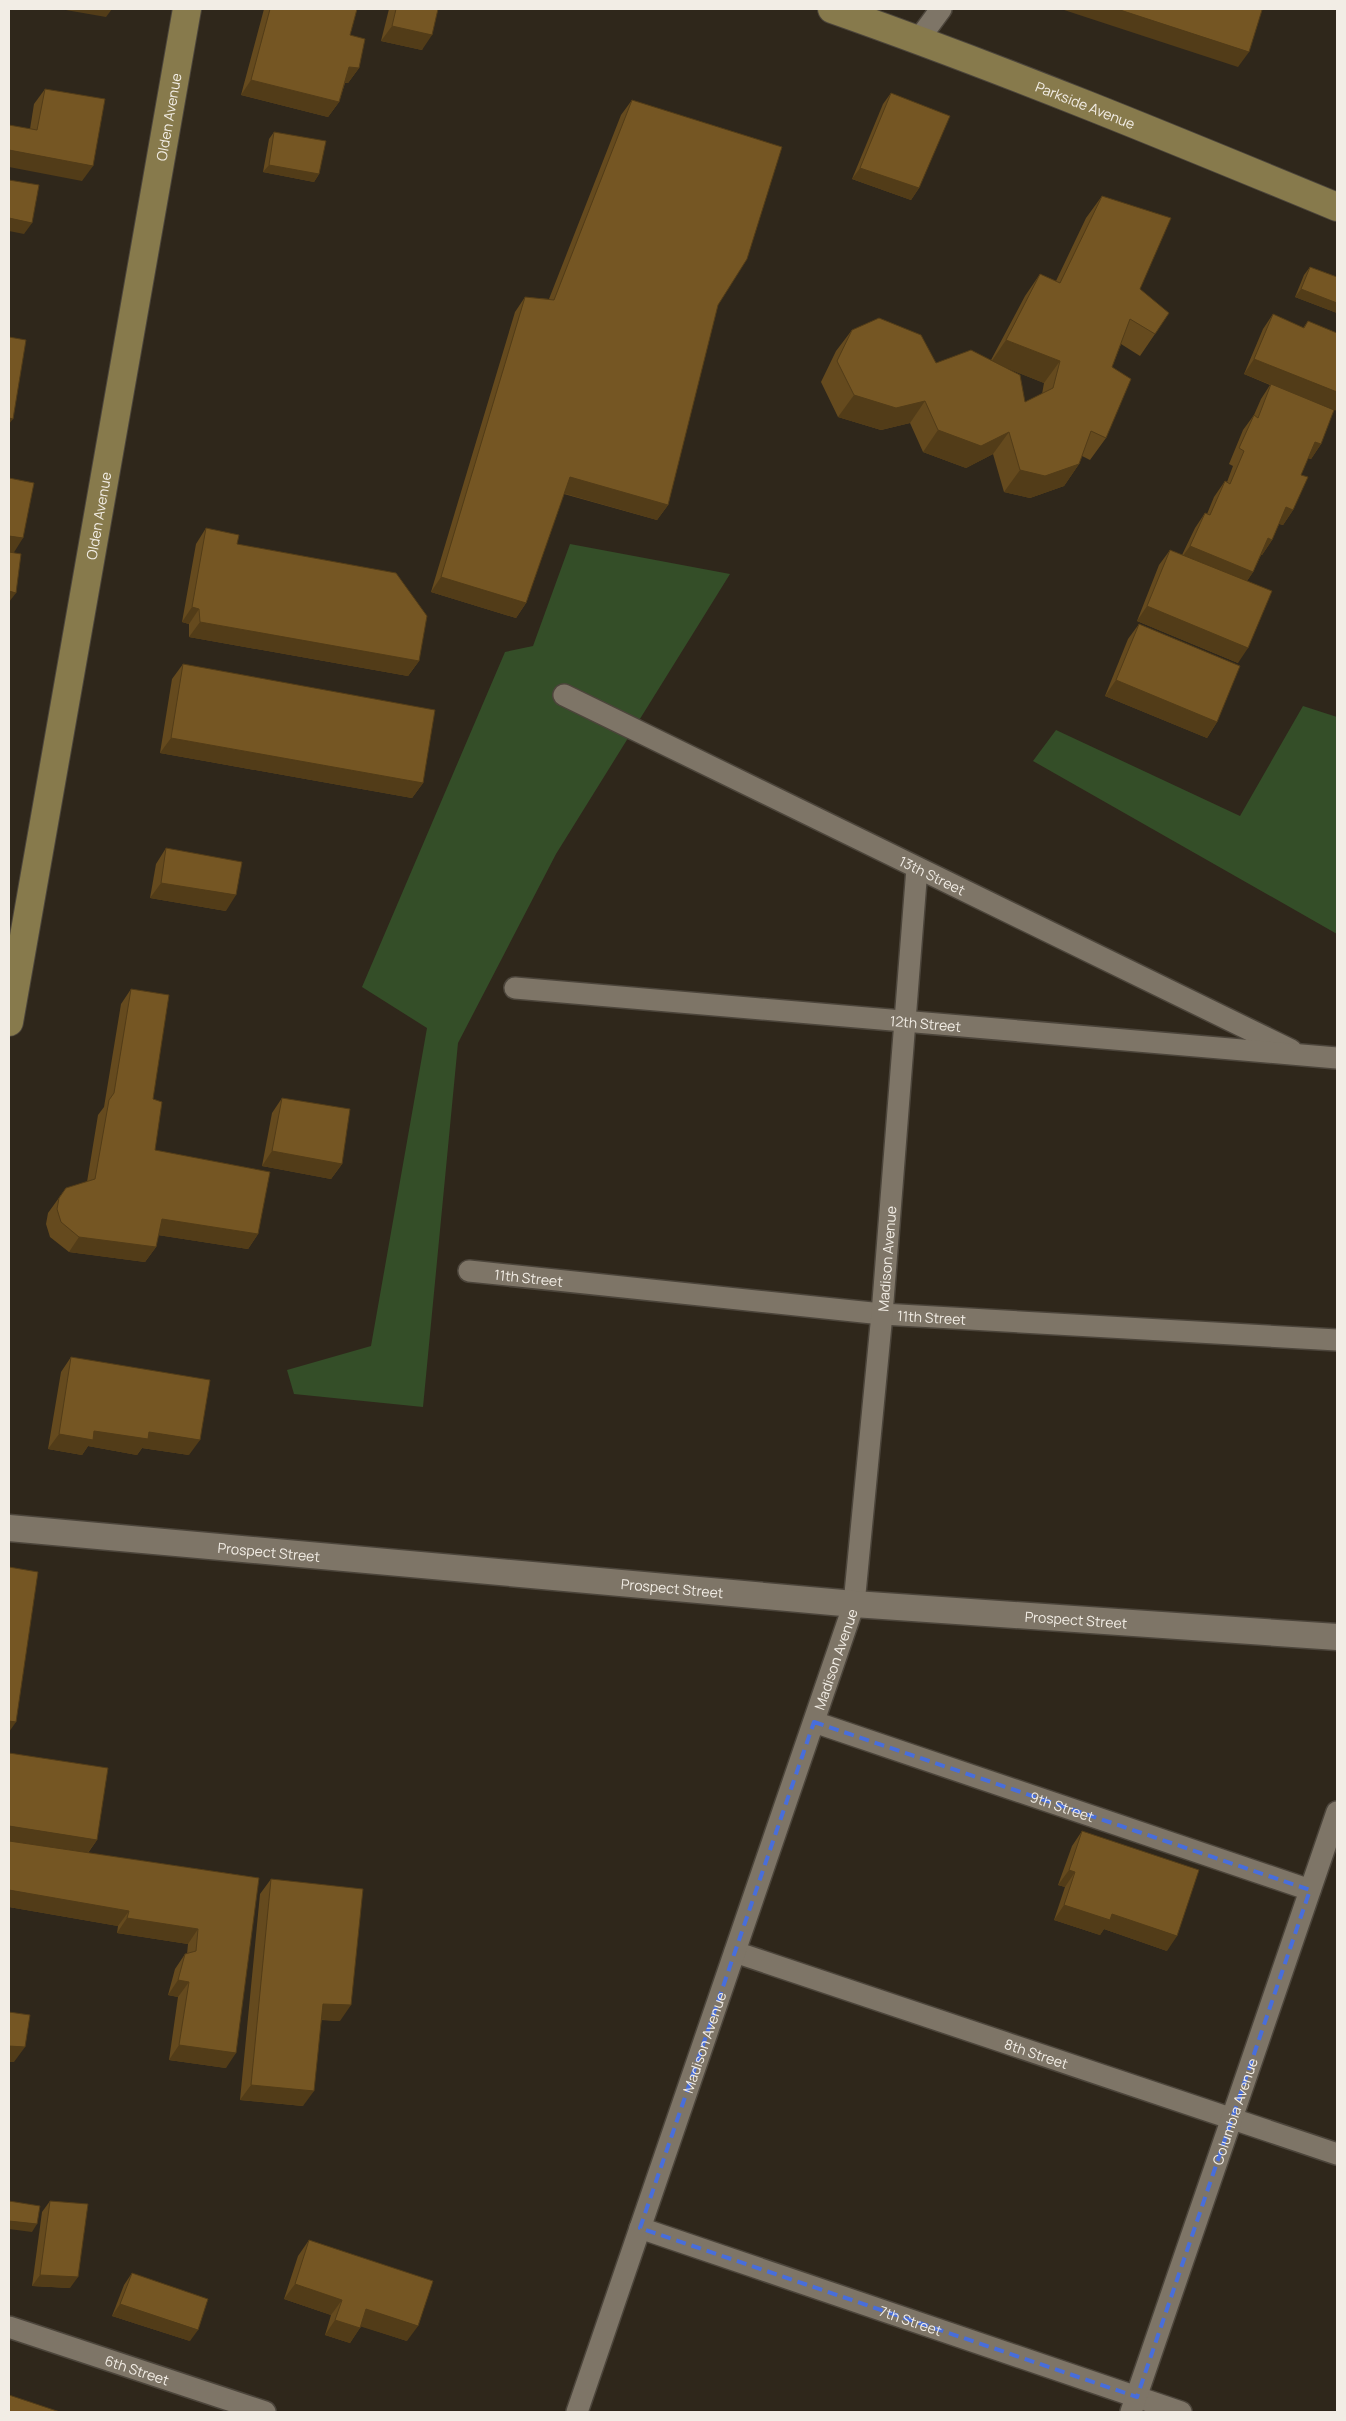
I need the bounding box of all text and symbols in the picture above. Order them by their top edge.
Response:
street label: Olden Avenue [151,71,185,162]
street label: Parkside Avenue [1033,76,1138,133]
street label: Olden Avenue [81,470,115,561]
street label: 13th Street [896,851,969,899]
street label: 12th Street [889,1010,962,1035]
street label: Madison Avenue [873,1205,900,1312]
street label: 11th Street [493,1264,564,1290]
street label: 11th Street [897,1305,967,1328]
street label: Prospect Street [217,1537,321,1565]
street label: Prospect Street [620,1574,725,1602]
street label: Madison Avenue [809,1606,861,1712]
street label: Prospect Street [1024,1606,1128,1632]
street label: 9th Street [1028,1786,1097,1826]
street label: Madison Avenue [678,1989,730,2095]
street label: 8th Street [1002,2034,1071,2073]
street label: Columbia Avenue [1207,2055,1261,2167]
street label: 7th Street [877,2301,945,2340]
street label: 6th Street [103,2350,172,2389]

